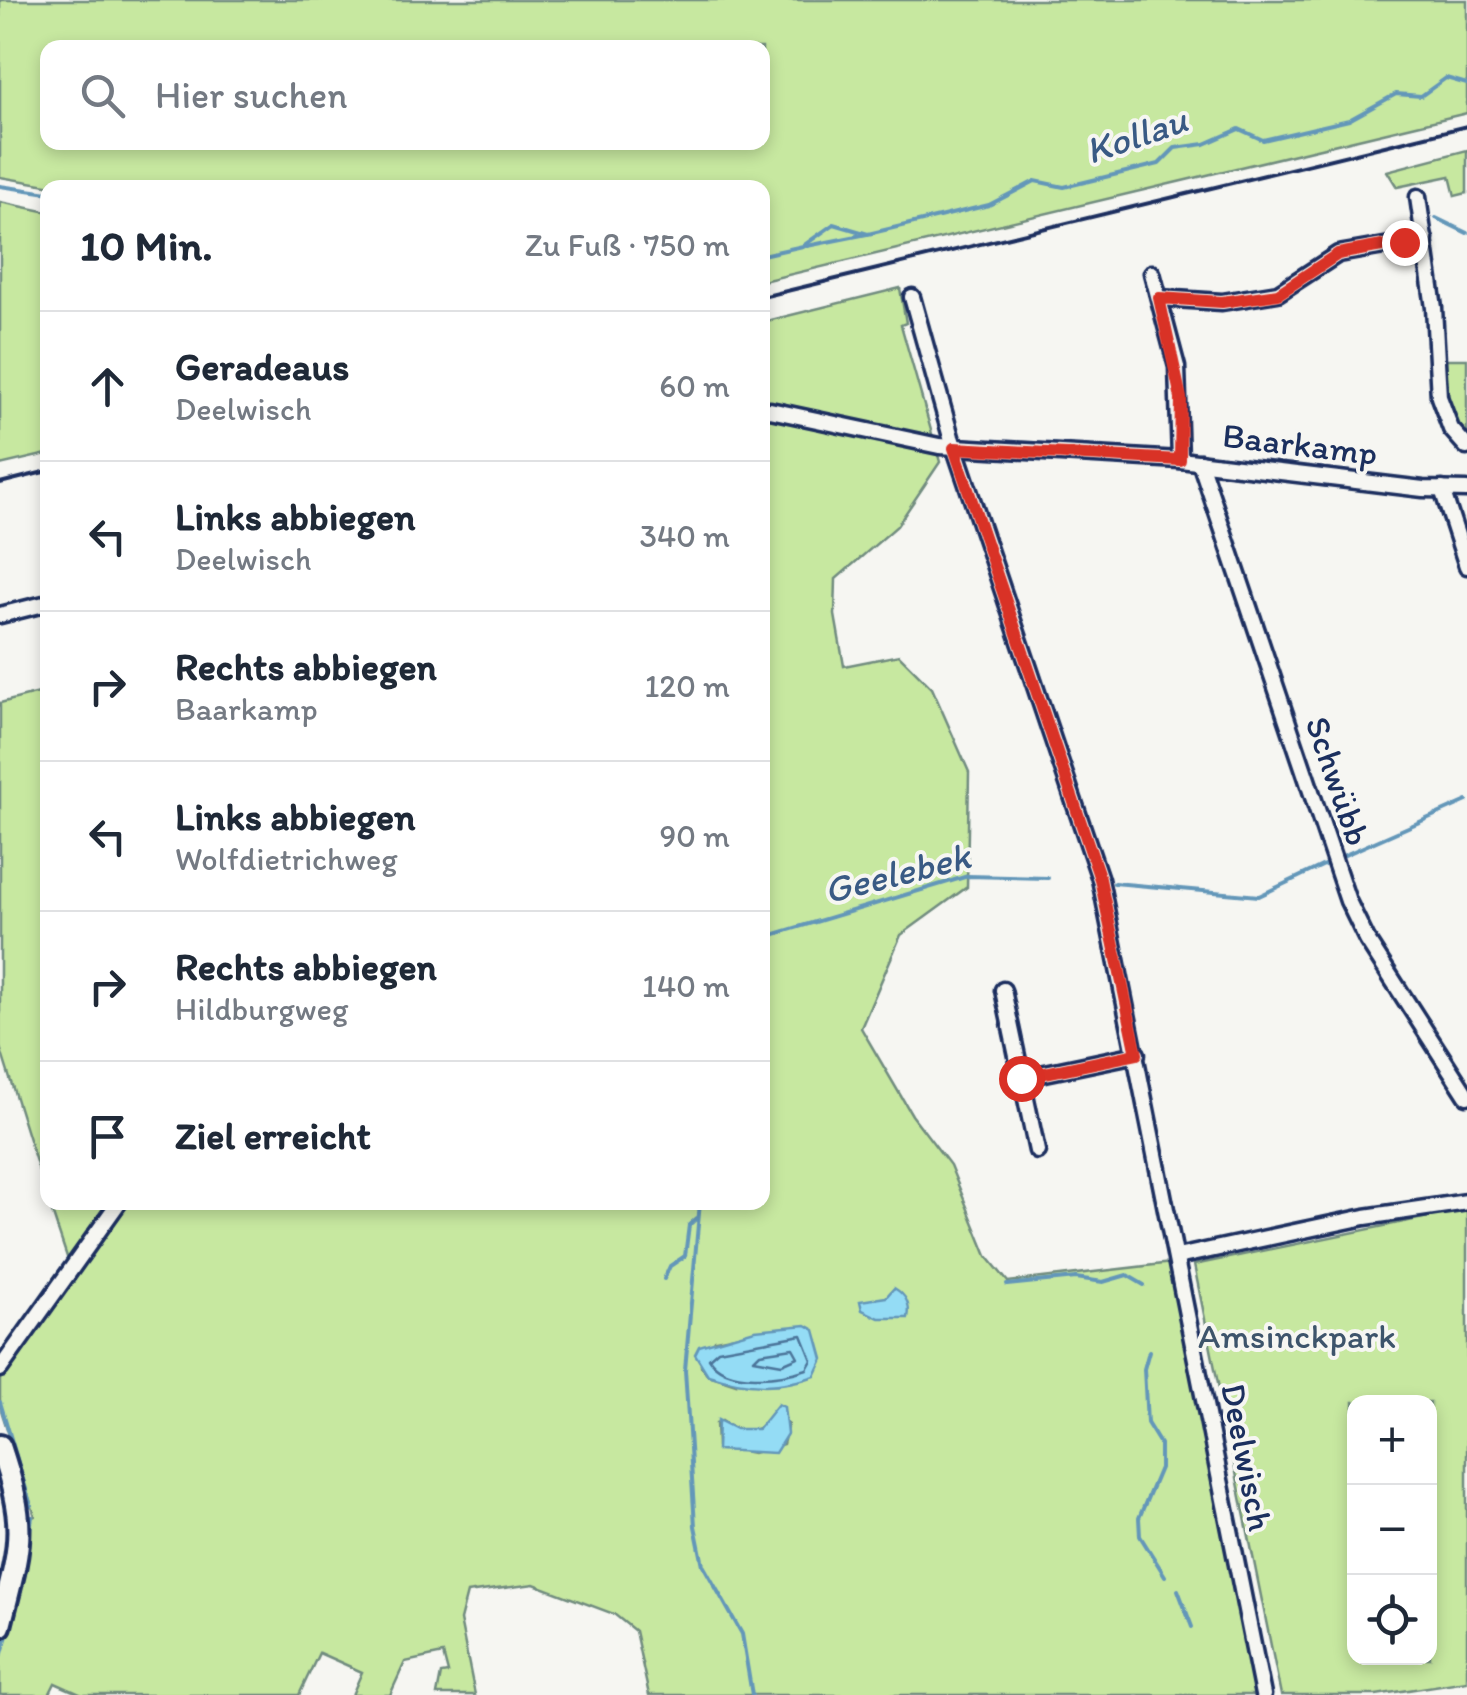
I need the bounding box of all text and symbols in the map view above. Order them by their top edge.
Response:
search box [40,40,770,150]
icon: search [75,68,130,123]
text: Hier suchen [155,72,347,118]
water label: Kollau [1079,96,1194,174]
text: 10 Min. [80,220,213,271]
route end [1382,220,1428,266]
text: Zu Fuß · 750 m [525,226,730,264]
text: Geradeaus [175,344,349,390]
icon: ahead [80,359,135,414]
text: 60 m [659,367,730,405]
text: Deelwisch [175,390,311,428]
street label: Baarkamp [1220,414,1380,474]
text: Links abbiegen [175,494,415,540]
icon: left [80,509,135,564]
text: 340 m [640,517,730,555]
text: Deelwisch [175,540,311,578]
text: Rechts abbiegen [175,644,437,690]
icon: right [80,659,135,714]
text: 120 m [644,667,730,705]
text: Baarkamp [175,690,318,728]
street label: Schwübb [1296,711,1380,851]
text: Links abbiegen [175,794,415,840]
icon: left [80,809,135,864]
text: 90 m [659,817,730,855]
water label: Geelebek [819,832,977,913]
text: Wolfdietrichweg [175,840,398,878]
text: Rechts abbiegen [175,944,437,990]
icon: right [80,959,135,1014]
text: 140 m [642,967,730,1005]
text: Hildburgweg [175,990,348,1028]
route start [999,1056,1045,1102]
icon: arrive [80,1109,135,1164]
text: Ziel erreicht [175,1113,371,1159]
park label: Amsinckpark [1198,1315,1396,1357]
street label: Deelwisch [1212,1380,1282,1534]
map controls [1347,1395,1437,1665]
button: + [1347,1395,1437,1485]
button: − [1347,1485,1437,1575]
button: locate [1347,1575,1437,1665]

